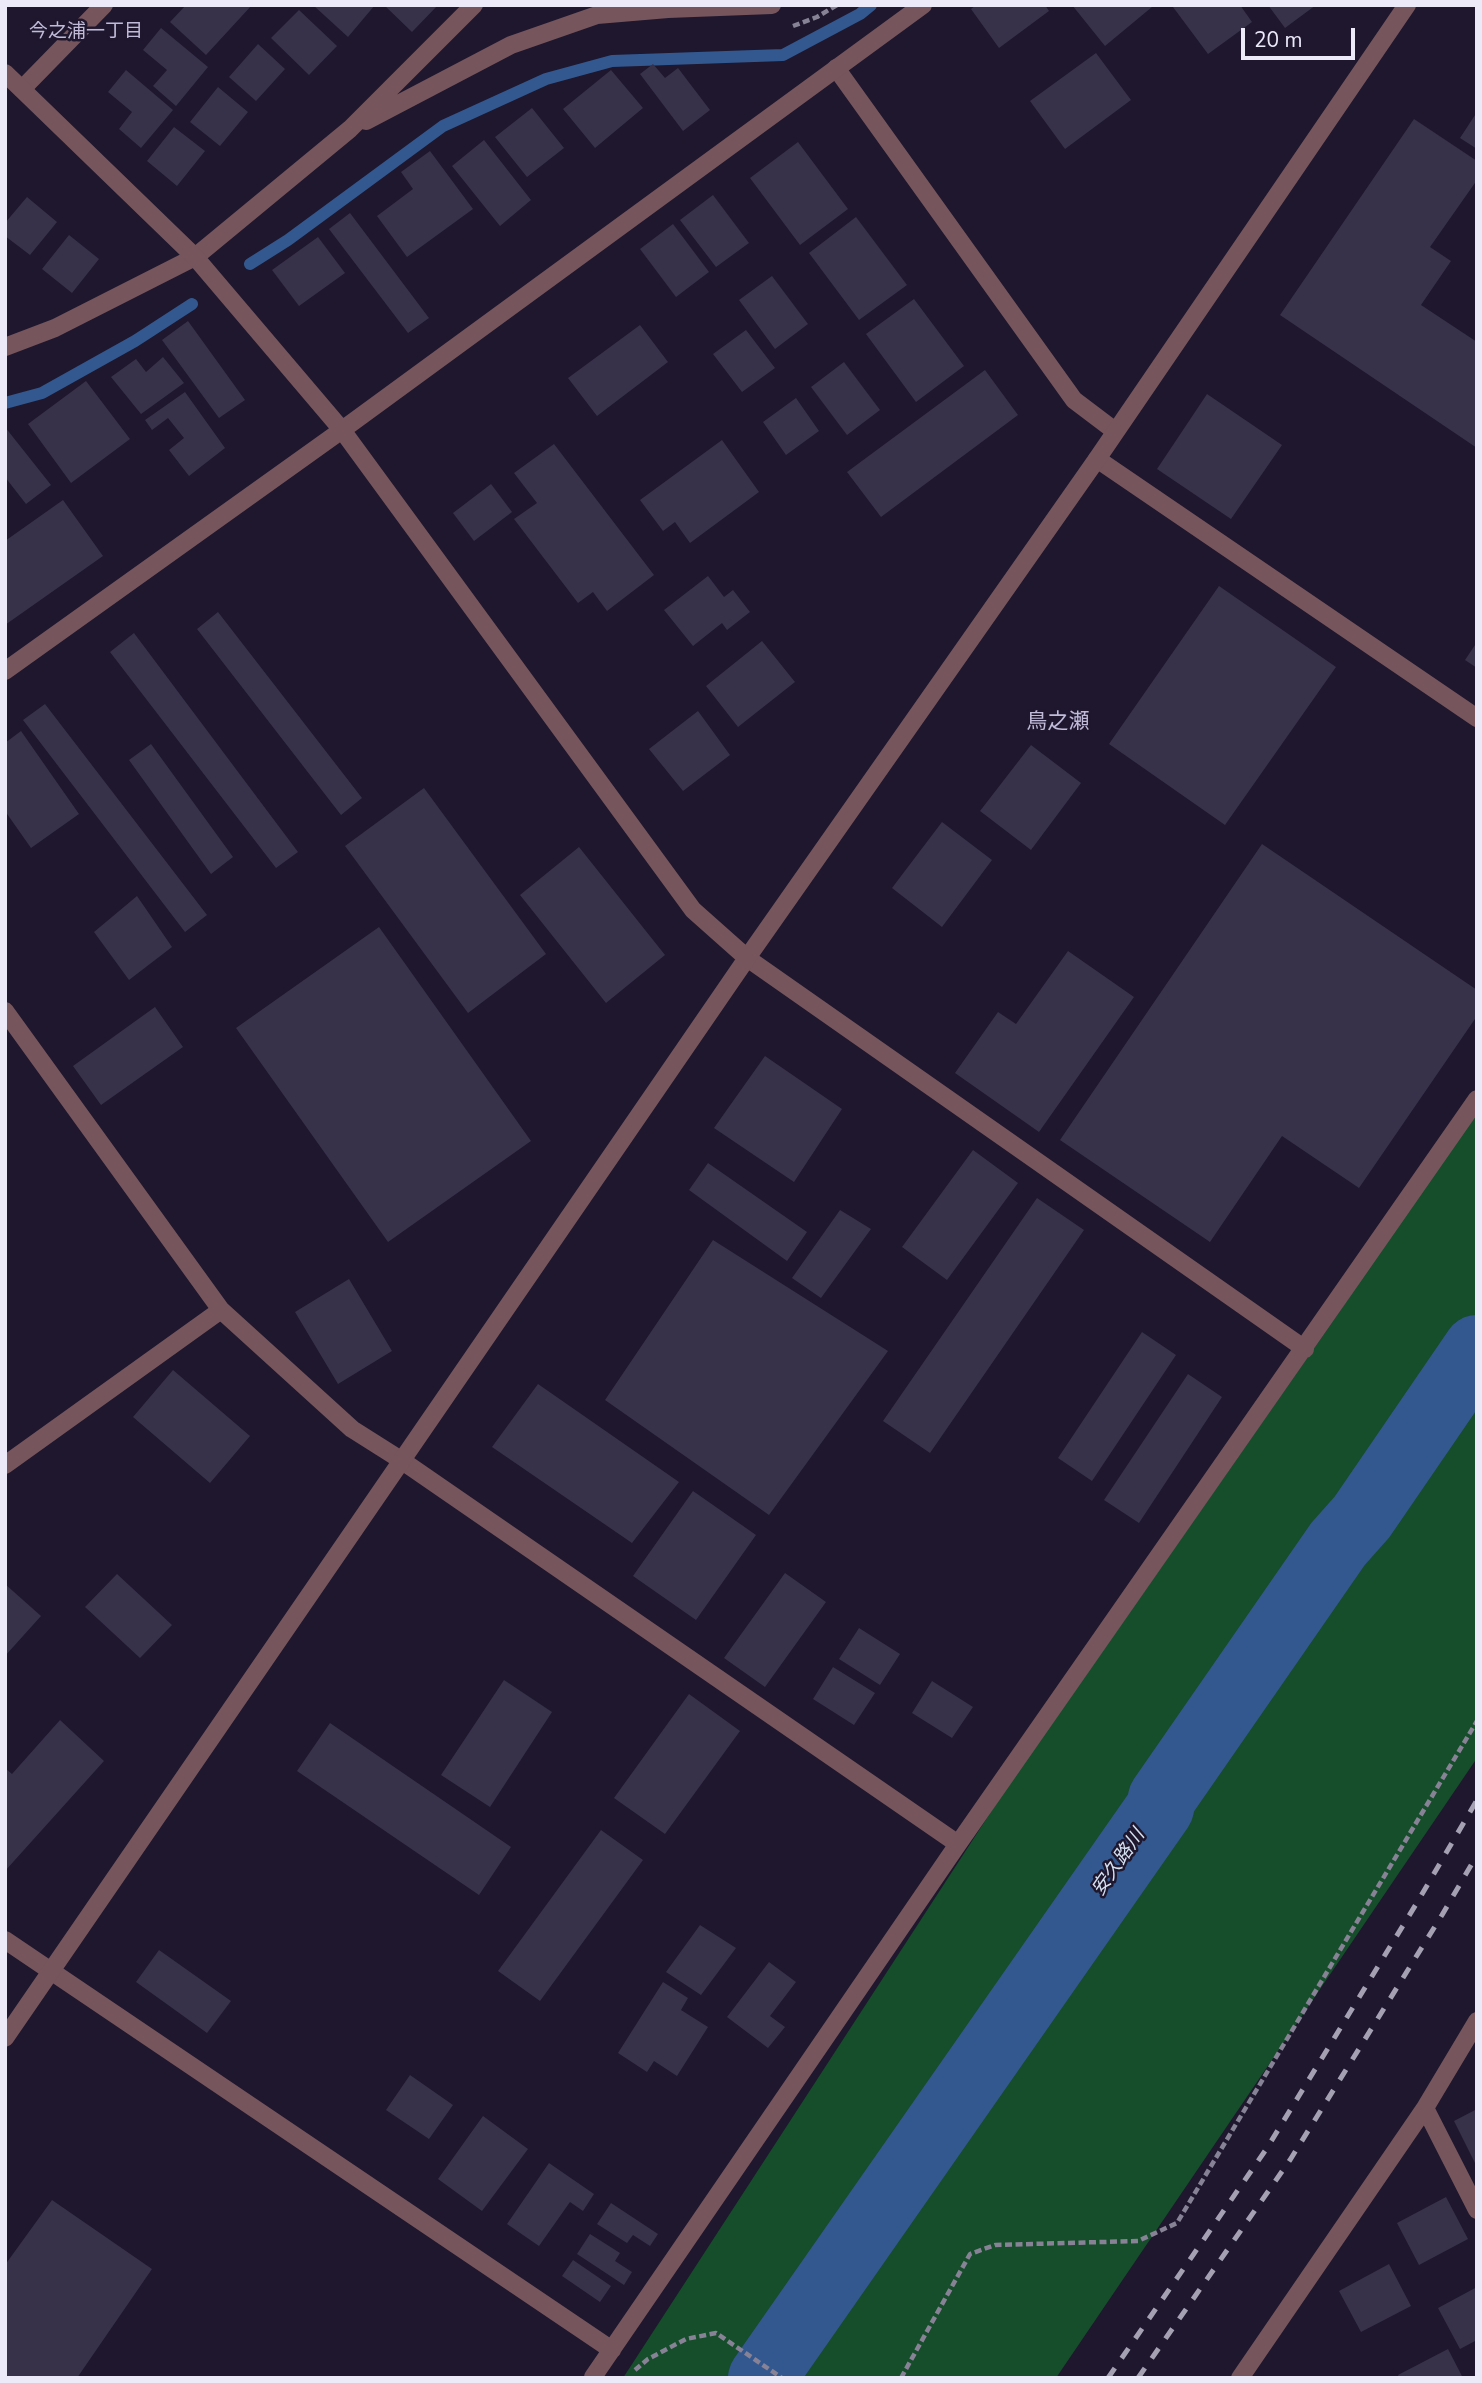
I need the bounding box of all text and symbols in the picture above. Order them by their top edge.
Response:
scale bar [1244,14,1358,58]
district label: 今之浦一丁目 [29,21,143,43]
text: 20 m [1254,26,1303,54]
district label: 鳥之瀬 [1027,710,1089,736]
water label: 安久路川 [1088,1825,1150,1901]

